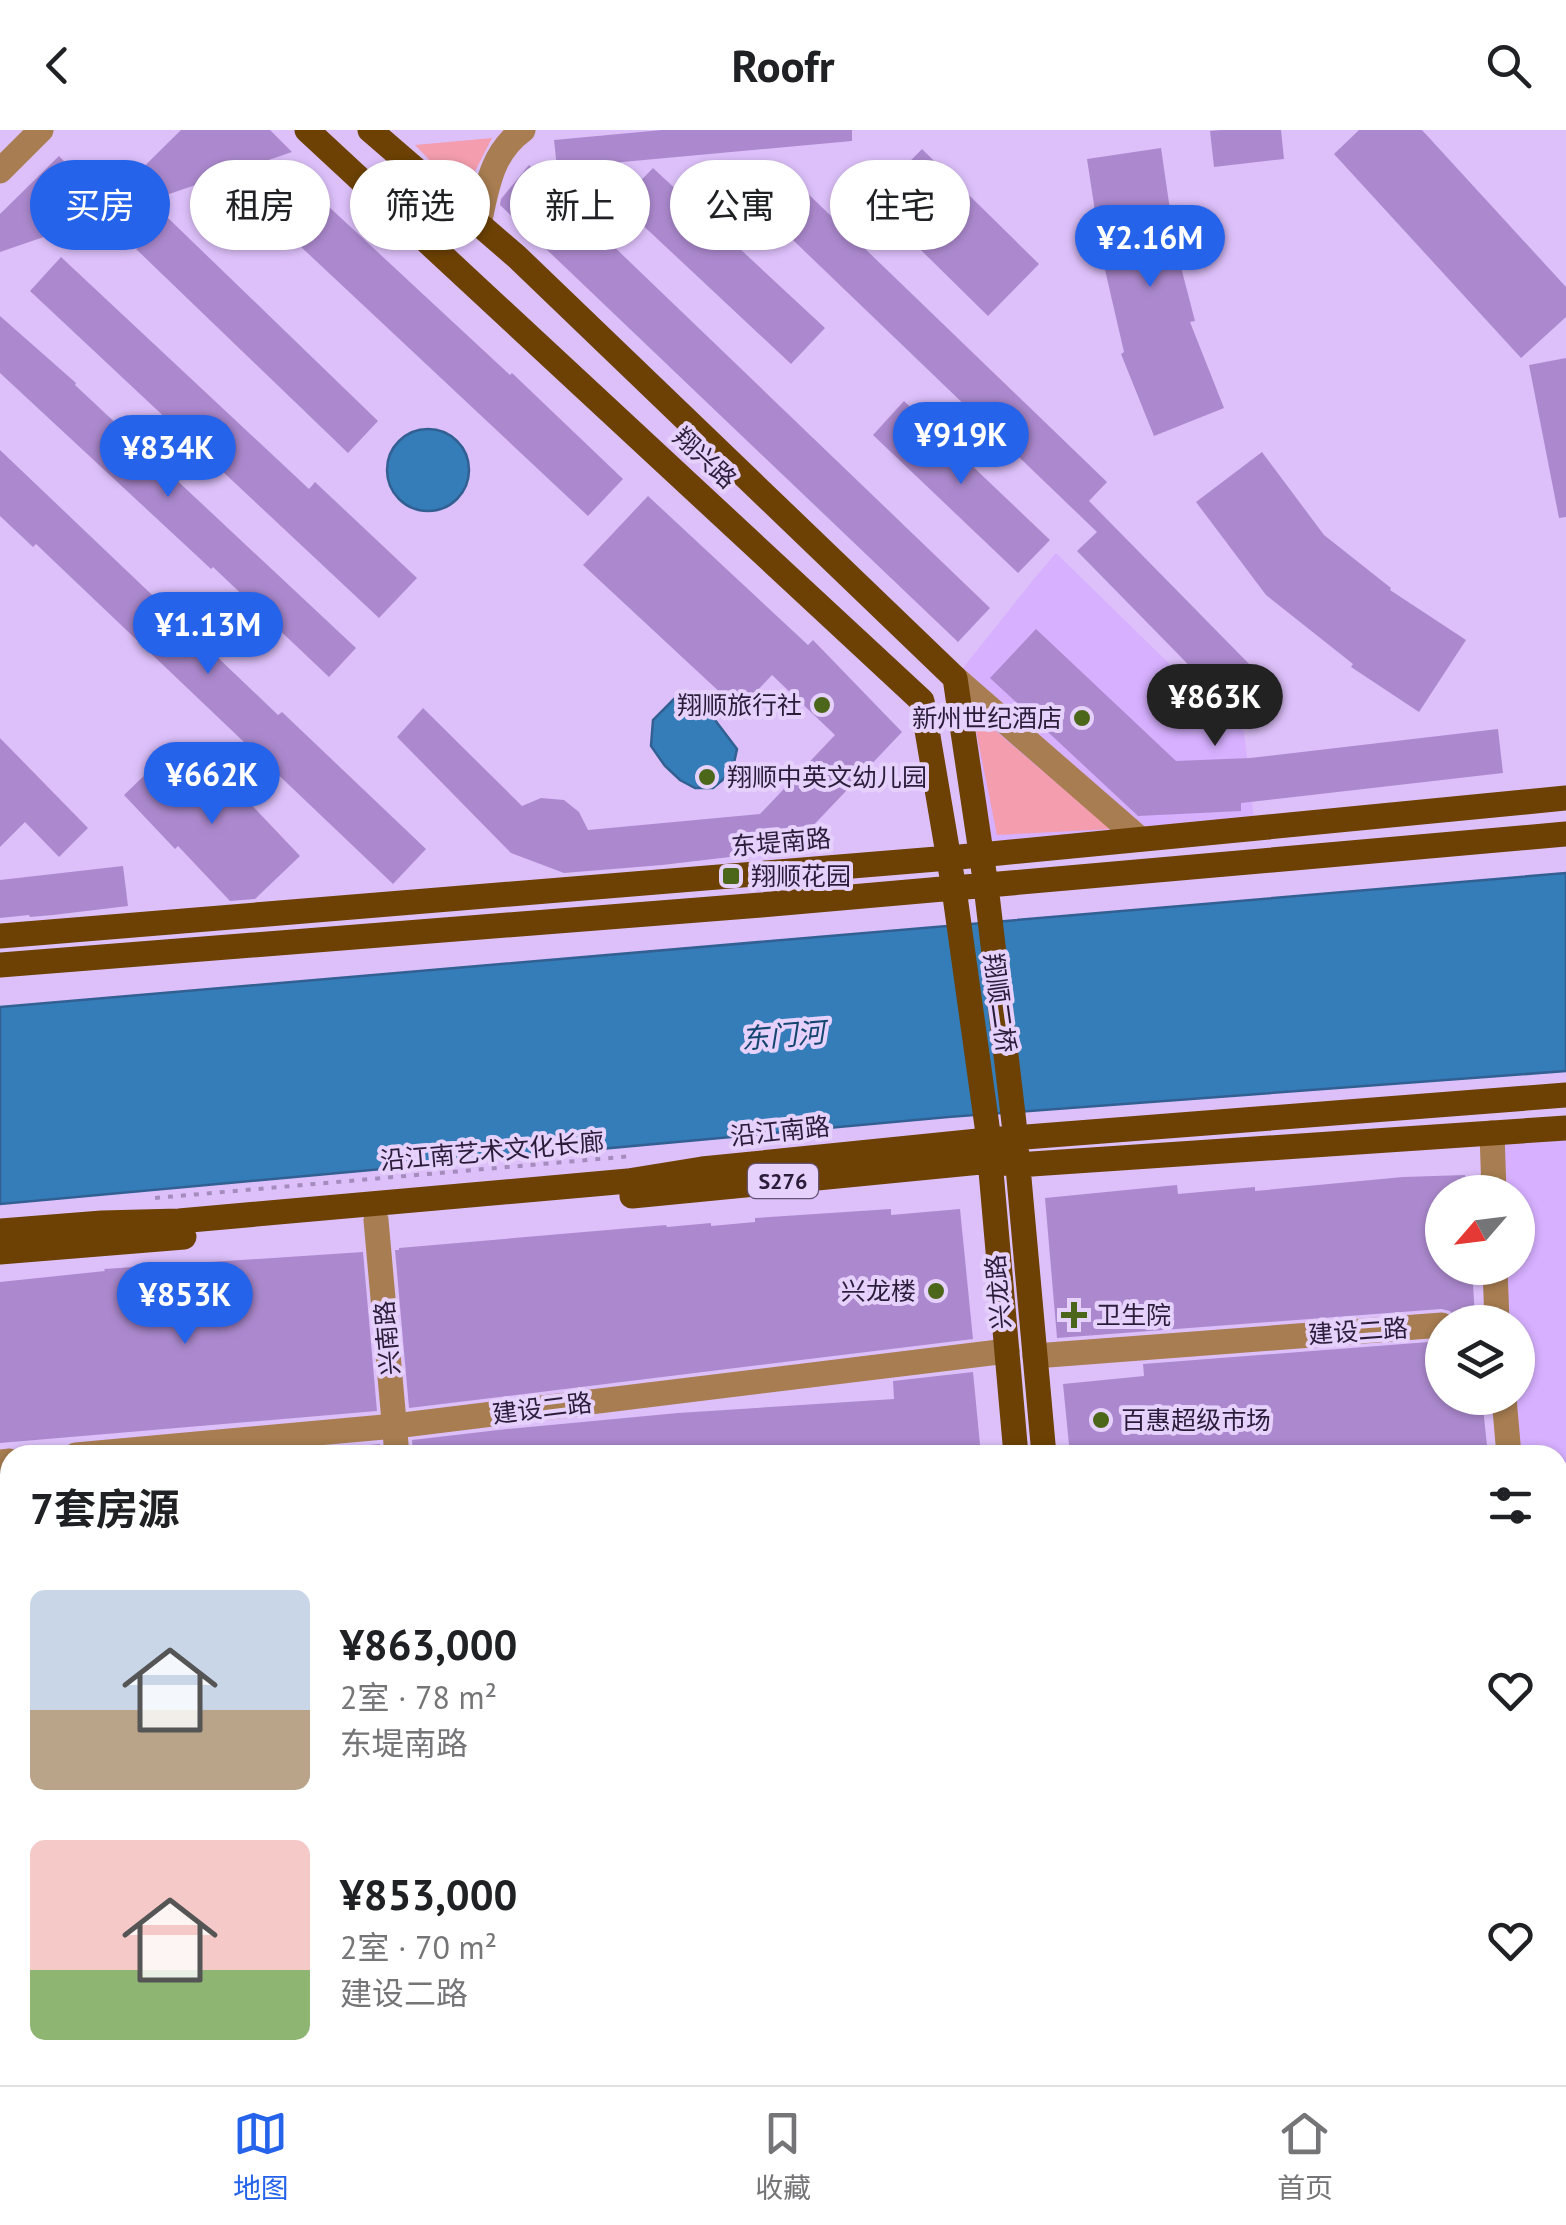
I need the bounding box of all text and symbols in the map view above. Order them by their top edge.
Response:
text: Roofr [732,36,834,94]
icon: back [30,38,85,93]
icon: search [1481,38,1536,93]
chip: 买房 [30,160,170,250]
chip: 租房 [190,160,330,250]
chip: 筛选 [350,160,490,250]
chip: 新上 [510,160,650,250]
chip: 公寓 [670,160,810,250]
chip: 住宅 [830,160,970,250]
pin: ¥2.16M [1069,205,1231,290]
text: ¥2.16M [1097,216,1203,258]
pin: ¥919K [891,402,1031,487]
text: ¥919K [915,413,1007,455]
pin: ¥834K [98,415,238,500]
street label: 翔兴路 [667,421,743,495]
text: ¥834K [122,426,214,468]
pin: ¥1.13M [127,592,289,677]
text: ¥1.13M [155,603,261,645]
pin: ¥863K [1145,664,1285,749]
text: ¥863K [1169,675,1261,717]
place label: 翔顺旅行社 [677,689,802,721]
marker: 翔顺旅行社 [811,694,833,716]
place label: 新州世纪酒店 [912,702,1062,734]
marker: 新州世纪酒店 [1071,707,1093,729]
pin: ¥662K [142,742,282,827]
text: ¥662K [166,753,258,795]
place label: 翔顺中英文幼儿园 [727,761,927,793]
marker: 翔顺中英文幼儿园 [696,766,718,788]
street label: 东堤南路 [730,822,832,862]
place label: 翔顺花园 [751,860,851,892]
marker: 翔顺花园 [720,865,742,887]
street label: 翔顺二桥 [977,951,1023,1055]
water label: 东门河 [740,1012,831,1057]
street label: 沿江南路 [729,1110,831,1152]
street label: 沿江南艺术文化长廊 [379,1125,605,1177]
road number: S276 [748,1164,818,1198]
north arrow [1425,1175,1535,1285]
map controls [1425,1175,1535,1415]
street label: 兴龙路 [979,1253,1017,1331]
pin: ¥853K [115,1262,255,1347]
text: ¥853K [139,1273,231,1315]
place label: 兴龙楼 [841,1275,916,1307]
marker: 兴龙楼 [925,1280,947,1302]
street label: 兴南路 [368,1299,406,1377]
place label: 卫生院 [1096,1299,1171,1331]
marker: 卫生院 [1061,1302,1087,1328]
button: layers [1425,1305,1535,1415]
street label: 建设二路 [1307,1312,1409,1350]
street label: 建设二路 [490,1386,594,1430]
place label: 百惠超级市场 [1121,1404,1271,1436]
marker: 百惠超级市场 [1090,1409,1112,1431]
icon: filters [1483,1478,1538,1533]
text: 7套房源 [30,1481,180,1536]
text: ¥863,000 [340,1617,517,1672]
icon: home [110,1630,230,1750]
icon: heart [1483,1663,1538,1718]
text: 2室 · 78 m² [340,1676,497,1718]
text: 东堤南路 [340,1722,468,1764]
text: ¥853,000 [340,1867,517,1922]
icon: home [110,1880,230,2000]
icon: heart [1483,1913,1538,1968]
text: 2室 · 70 m² [340,1926,497,1968]
text: 建设二路 [340,1972,468,2014]
tab: 地图 [233,2106,289,2206]
tab: 收藏 [755,2106,811,2206]
tab: 首页 [1277,2106,1333,2206]

